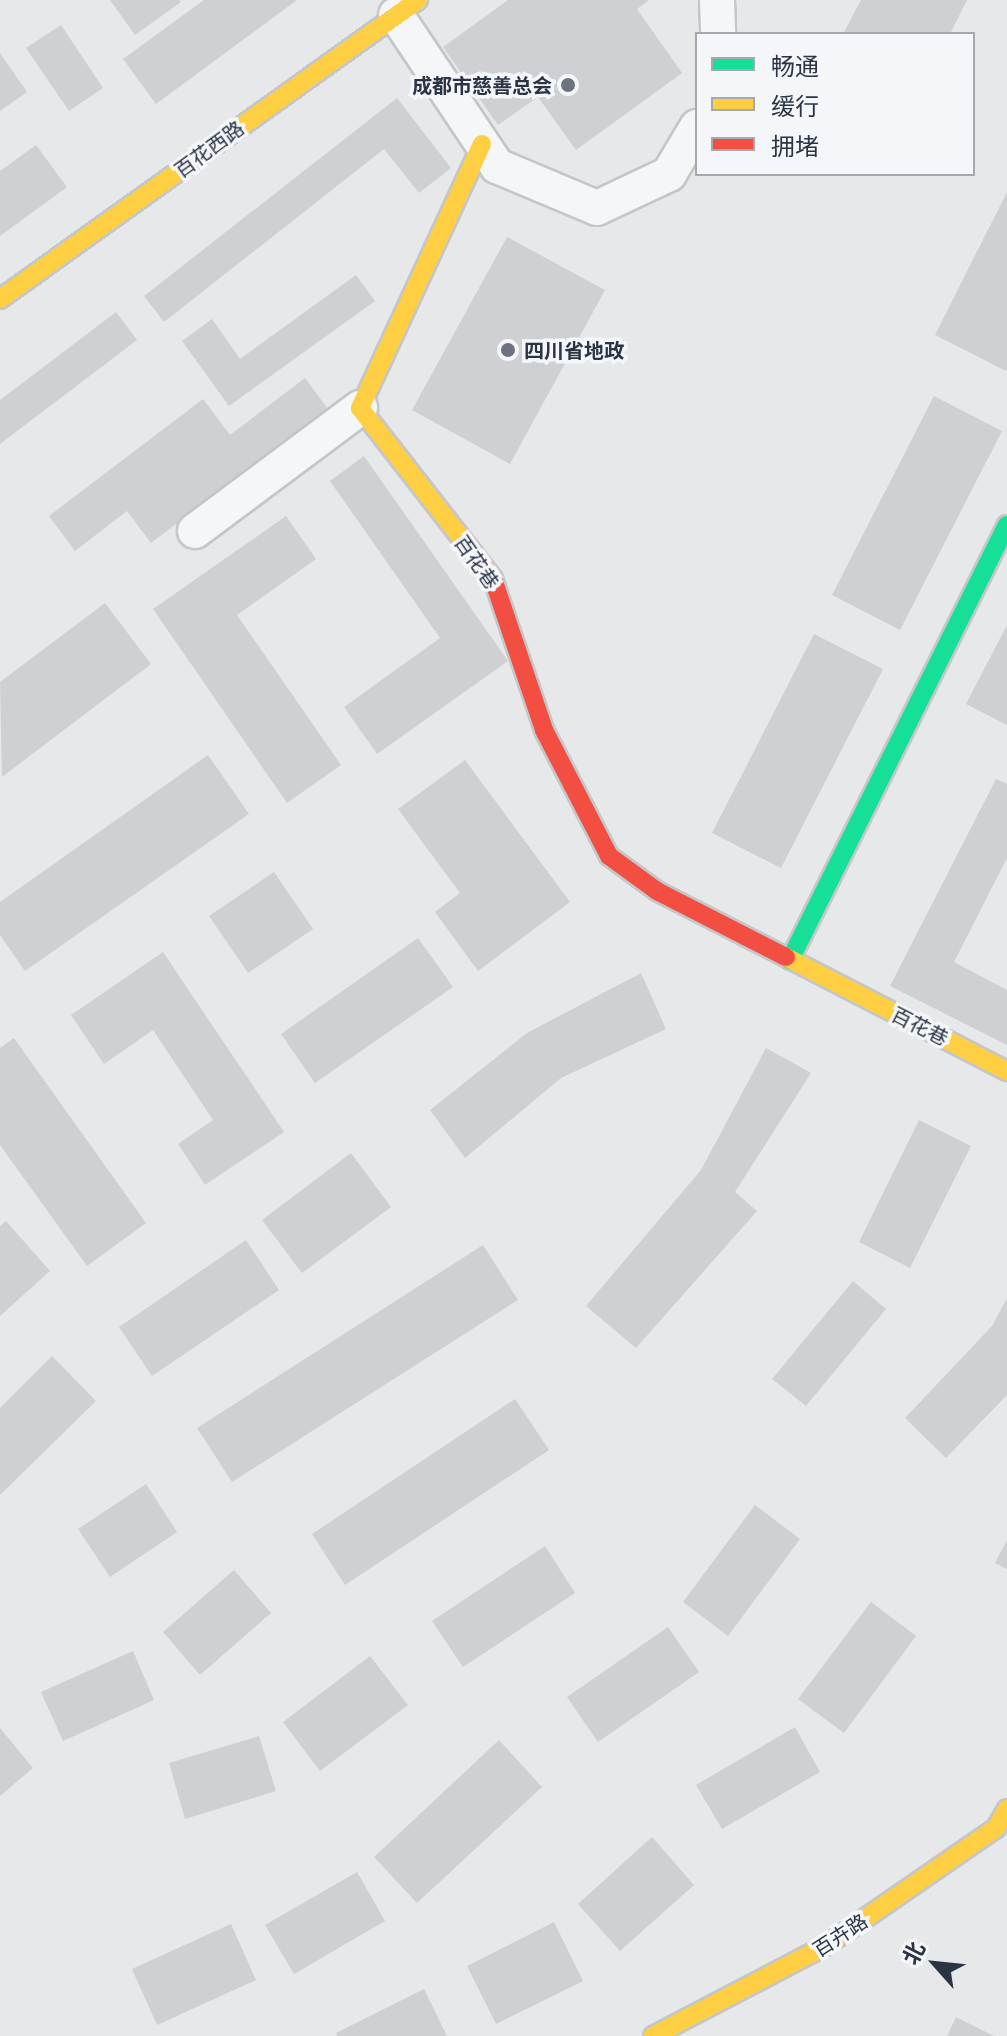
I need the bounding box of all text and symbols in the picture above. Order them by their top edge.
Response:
legend [695,32,975,176]
text: 畅通 [771,50,819,82]
place label: 成都市慈善总会 [412,73,552,97]
marker: 成都市慈善总会 [559,76,577,94]
text: 缓行 [771,90,819,122]
street label: 百花西路 [170,116,248,182]
text: 拥堵 [771,130,819,162]
place label: 四川省地政 [524,338,624,362]
marker: 四川省地政 [499,341,517,359]
street label: 百花巷 [450,531,504,593]
street label: 百花巷 [888,1002,952,1050]
street label: 百卉路 [808,1909,872,1961]
north arrow [895,1924,975,2004]
text: 北 [895,1936,931,1969]

